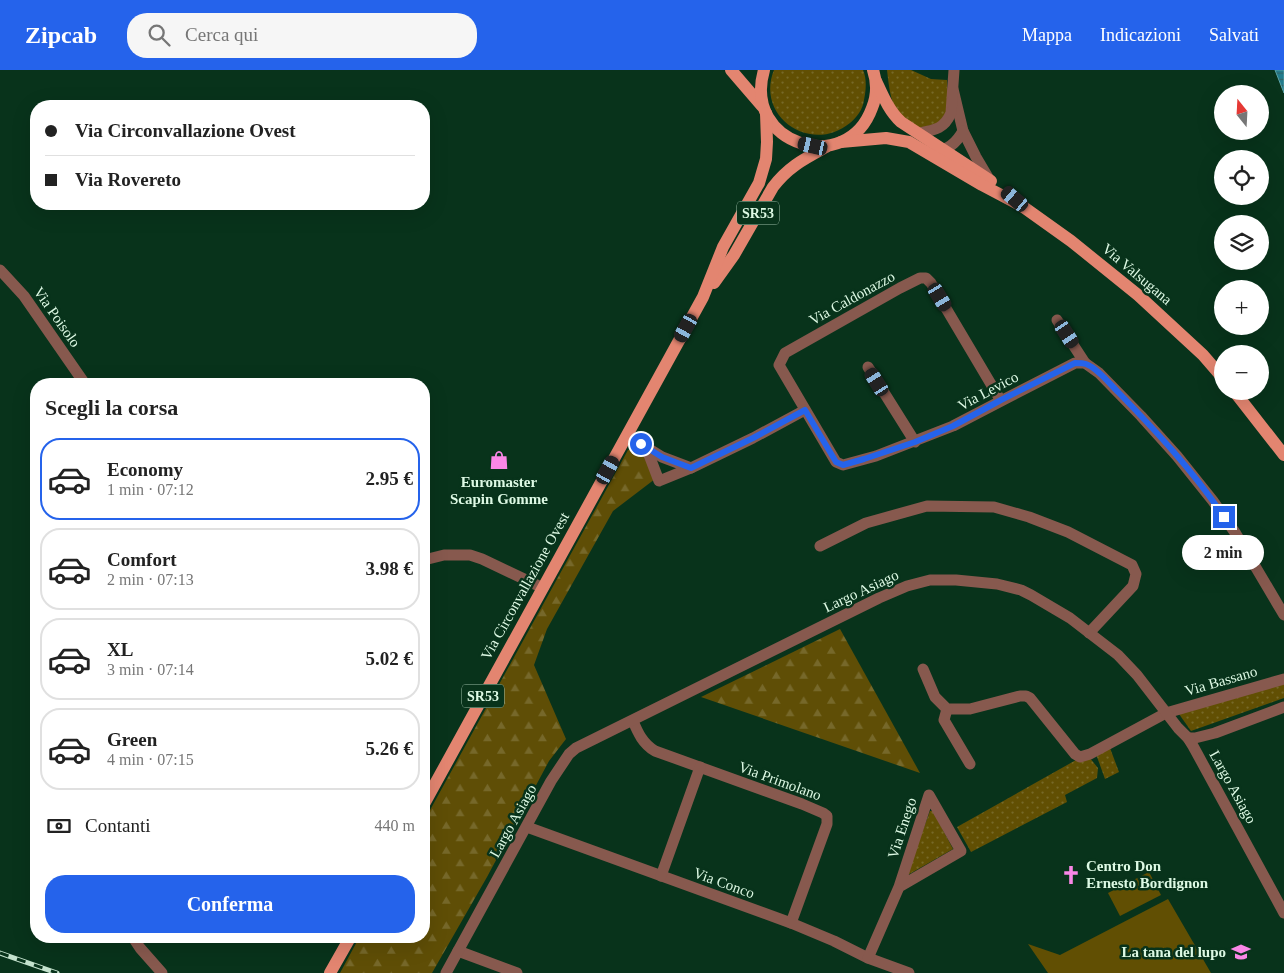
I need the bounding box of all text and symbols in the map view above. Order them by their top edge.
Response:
search box [127,13,477,58]
icon: search [145,21,173,49]
text: Zipcab [25,22,97,48]
text: Cerca qui [185,24,258,45]
text: Mappa [1022,25,1072,45]
text: Indicazioni [1100,25,1181,45]
text: Salvati [1209,25,1259,45]
north arrow [1214,85,1269,140]
map controls [1214,85,1269,400]
text: Via Circonvallazione Ovest [75,120,296,141]
car [796,135,829,157]
button: locate [1214,150,1269,205]
text: Via Rovereto [75,169,181,190]
car [998,184,1031,214]
road number: SR53 [737,202,779,224]
button: layers [1214,215,1269,270]
street label: Via Valsugana [1099,240,1175,308]
street label: Via Caldonazzo [806,268,898,328]
car [925,280,954,314]
button: + [1214,280,1269,335]
street label: Via Poisolo [31,284,83,350]
car [672,311,699,345]
car [1052,317,1081,351]
button: − [1214,345,1269,400]
car [862,365,891,399]
street label: Via Levico [955,368,1021,414]
text: Scegli la corsa [45,395,178,420]
route start [630,433,652,455]
shop icon: Euromaster Scapin Gomme [488,449,510,471]
car [594,453,621,487]
icon: car [47,457,92,502]
text: Economy [107,459,183,480]
text: 2.95 € [366,468,413,489]
place label: Euromaster Scapin Gomme [450,474,548,507]
text: 1 min · 07:12 [107,481,194,498]
route end [1213,506,1235,528]
street label: Via Circonvallazione Ovest [478,509,573,662]
callout: 2 min [1183,534,1265,570]
text: 2 min [1204,544,1242,561]
icon: car [47,547,92,592]
text: Comfort [107,549,177,570]
text: 3.98 € [366,558,413,579]
street label: Largo Asiago [821,567,901,615]
text: 2 min · 07:13 [107,571,194,588]
icon: car [47,637,92,682]
text: XL [107,639,133,660]
text: 5.02 € [366,648,413,669]
text: 3 min · 07:14 [107,661,194,678]
street label: Via Bassano [1183,663,1259,699]
road number: SR53 [462,684,504,708]
icon: car [47,727,92,772]
text: Green [107,729,157,750]
text: 5.26 € [366,738,413,759]
street label: Largo Asiago [1206,748,1260,826]
text: 4 min · 07:15 [107,751,194,768]
street label: Via Primolano [736,759,824,803]
street label: Largo Asiago [486,782,540,860]
street label: Via Enego [885,796,919,860]
icon: cash [45,812,73,840]
text: Contanti [85,815,150,836]
text: 440 m [375,817,415,834]
place label: Centro Don Ernesto Bordignon [1086,858,1209,891]
church icon: Centro Don Ernesto Bordignon [1060,864,1082,886]
street label: Via Conco [691,865,757,901]
button: Conferma [45,875,415,933]
school or university icon: La tana del lupo [1230,941,1252,963]
place label: La tana del lupo [1121,944,1226,960]

